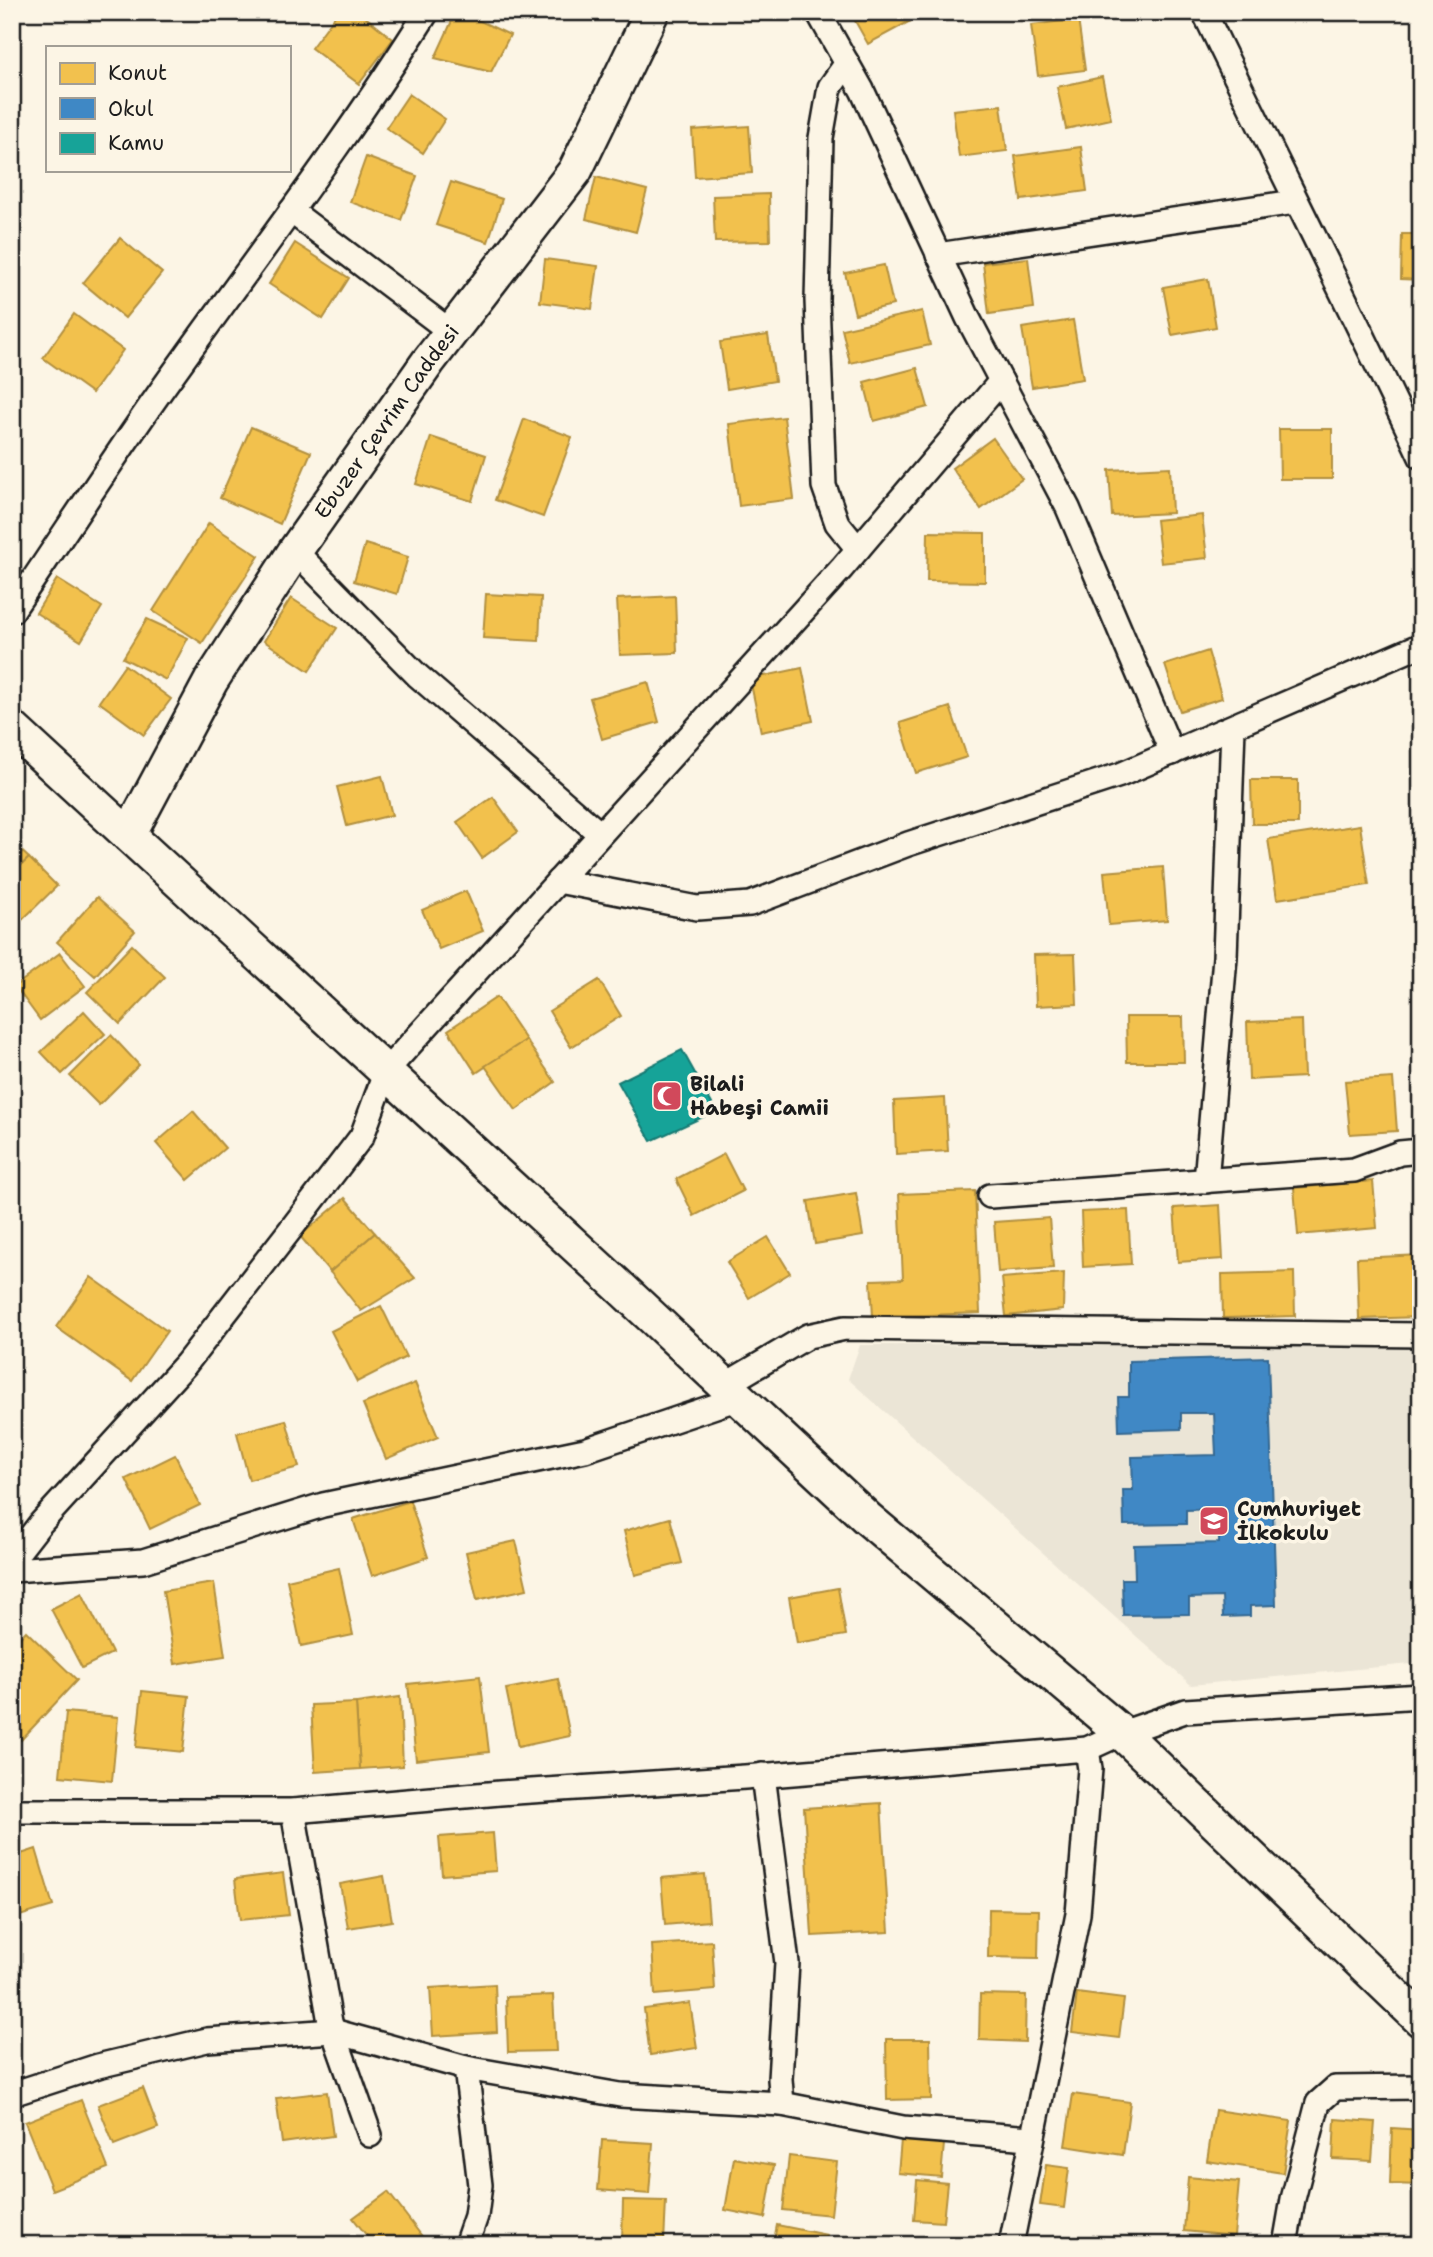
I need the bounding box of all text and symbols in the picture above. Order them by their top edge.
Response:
legend [46,46,290,172]
text: Konut [108,59,167,87]
text: Okul [108,95,154,123]
text: Kamu [108,129,164,157]
street label: Ebuzer Çevrim Caddesi [308,319,466,524]
place label: Bilali Habeşi Camii [690,1070,829,1122]
mosque icon: Bilali Habeşi Camii [650,1079,684,1113]
place label: Cumhuriyet İlkokulu [1237,1495,1361,1547]
school or university icon: Cumhuriyet İlkokulu [1197,1504,1231,1538]

